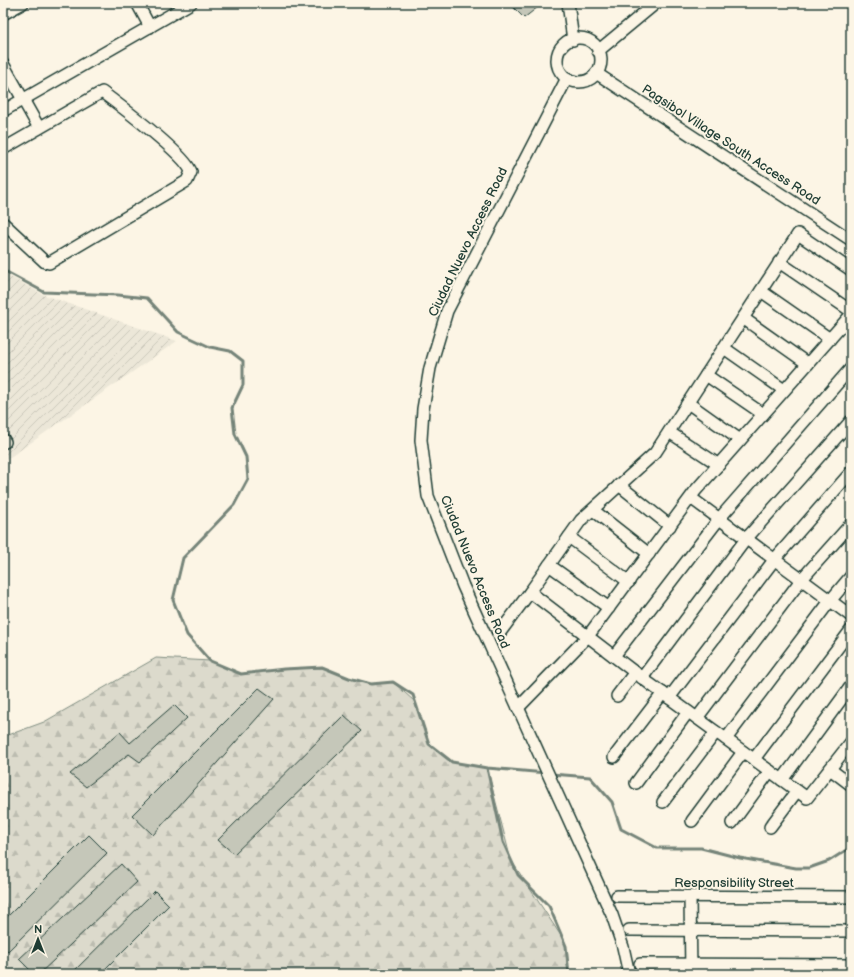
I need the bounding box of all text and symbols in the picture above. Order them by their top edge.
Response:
street label: Pagsibol Village South Access Road [639,81,823,209]
street label: Ciudad Nuevo Access Road [425,165,511,319]
street label: Ciudad Nuevo Access Road [437,493,513,651]
street label: Responsibility Street [674,875,794,891]
north arrow [18,919,58,959]
text: N [34,923,42,936]

